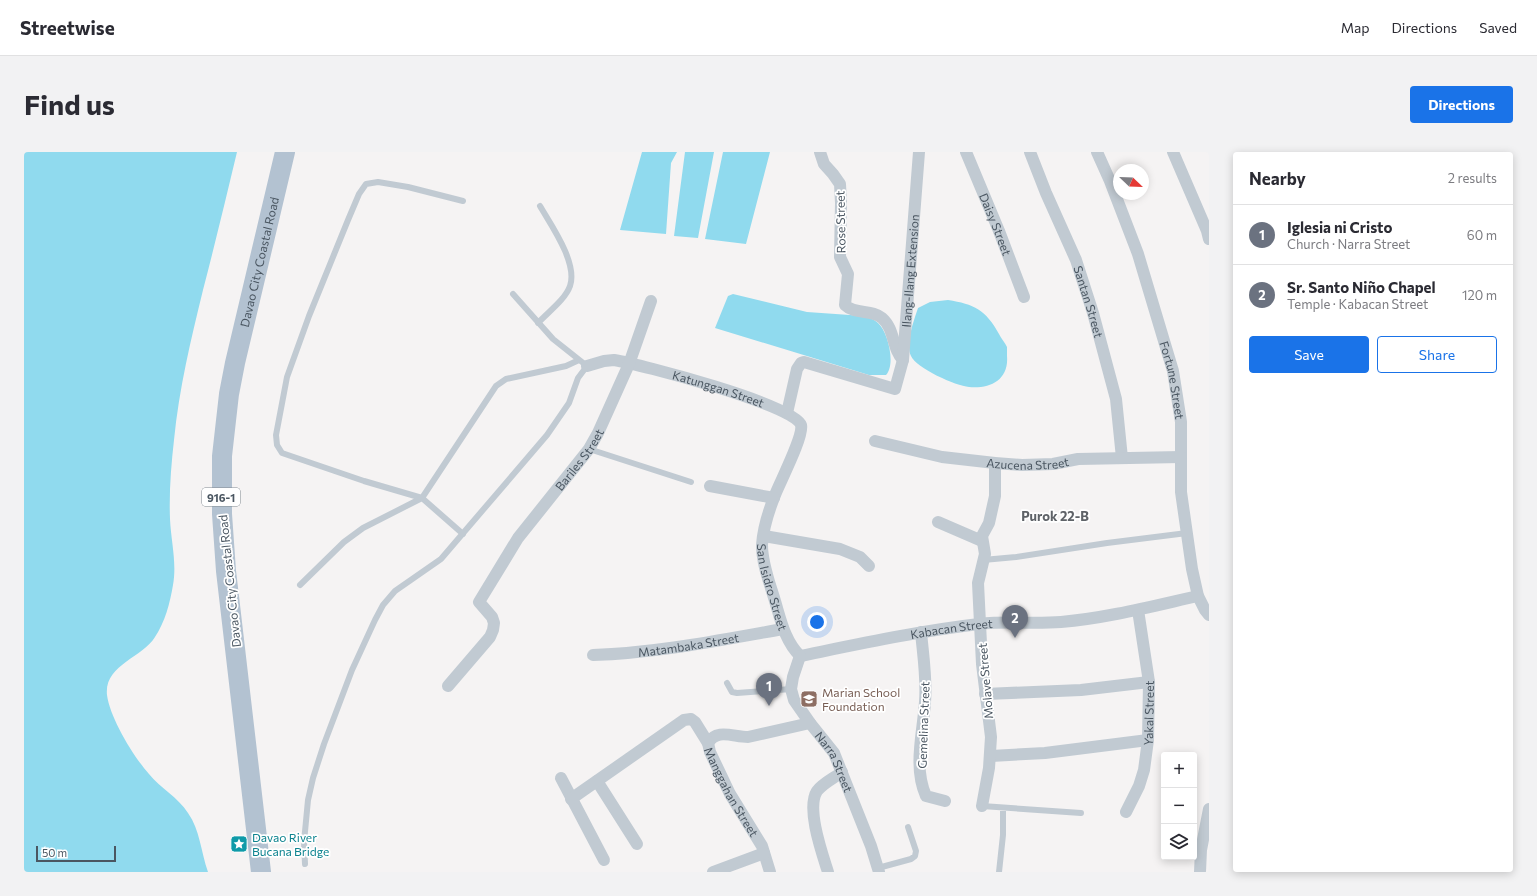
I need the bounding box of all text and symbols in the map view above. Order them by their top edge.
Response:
text: Streetwise [20,16,115,39]
text: Map [1341,19,1370,36]
text: Directions [1392,19,1457,36]
text: Saved [1479,19,1517,36]
button: Directions [1410,86,1513,123]
text: Find us [24,87,115,121]
north arrow [1113,164,1149,200]
text: Nearby [1249,168,1306,189]
text: 2 results [1448,170,1497,186]
street label: Rose Street [832,190,848,253]
street label: Daisy Street [977,191,1015,257]
street label: Davao City Coastal Road [237,195,281,328]
street label: Ilang-Ilang Extension [899,214,921,328]
text: Iglesia ni Cristo [1287,218,1392,236]
text: 1 [1259,227,1265,243]
text: 60 m [1467,227,1497,243]
text: Church · Narra Street [1287,236,1410,252]
street label: Santan Street [1071,264,1106,339]
text: Sr. Santo Niño Chapel [1287,278,1436,296]
text: 2 [1258,287,1266,303]
text: 120 m [1462,287,1497,303]
text: Temple · Kabacan Street [1287,296,1428,312]
button: Save [1249,336,1369,373]
button: Share [1377,336,1497,373]
street label: Fortune Street [1157,339,1187,420]
street label: Katunggan Street [671,368,766,410]
street label: Bariles Street [552,426,606,493]
street label: Azucena Street [986,454,1070,472]
road number: 916-1 [202,488,240,506]
district label: Purok 22-B [1021,508,1089,524]
street label: Davao City Coastal Road [215,514,243,648]
street label: San Isidro Street [755,543,791,632]
pin: 2 [1002,605,1028,638]
your location [807,612,827,632]
street label: Kabacan Street [909,616,993,641]
street label: Matambaka Street [637,630,740,659]
street label: Molave Street [975,642,995,720]
pin: 1 [756,673,782,706]
street label: Yakal Street [1140,680,1156,746]
street label: Gemelina Street [914,681,932,769]
place label: Marian School Foundation [822,685,900,713]
school or university icon: Marian School Foundation [799,689,819,709]
street label: Narra Street [812,728,856,794]
street label: Manggahan Street [702,745,762,839]
map controls [1161,752,1197,860]
button: + [1161,752,1197,788]
button: − [1161,788,1197,824]
button: layers [1161,824,1197,860]
place label: Davao River Bucana Bridge [252,830,329,858]
place icon: Davao River Bucana Bridge [229,834,249,854]
scale bar [36,844,116,863]
text: 50 m [42,846,67,859]

